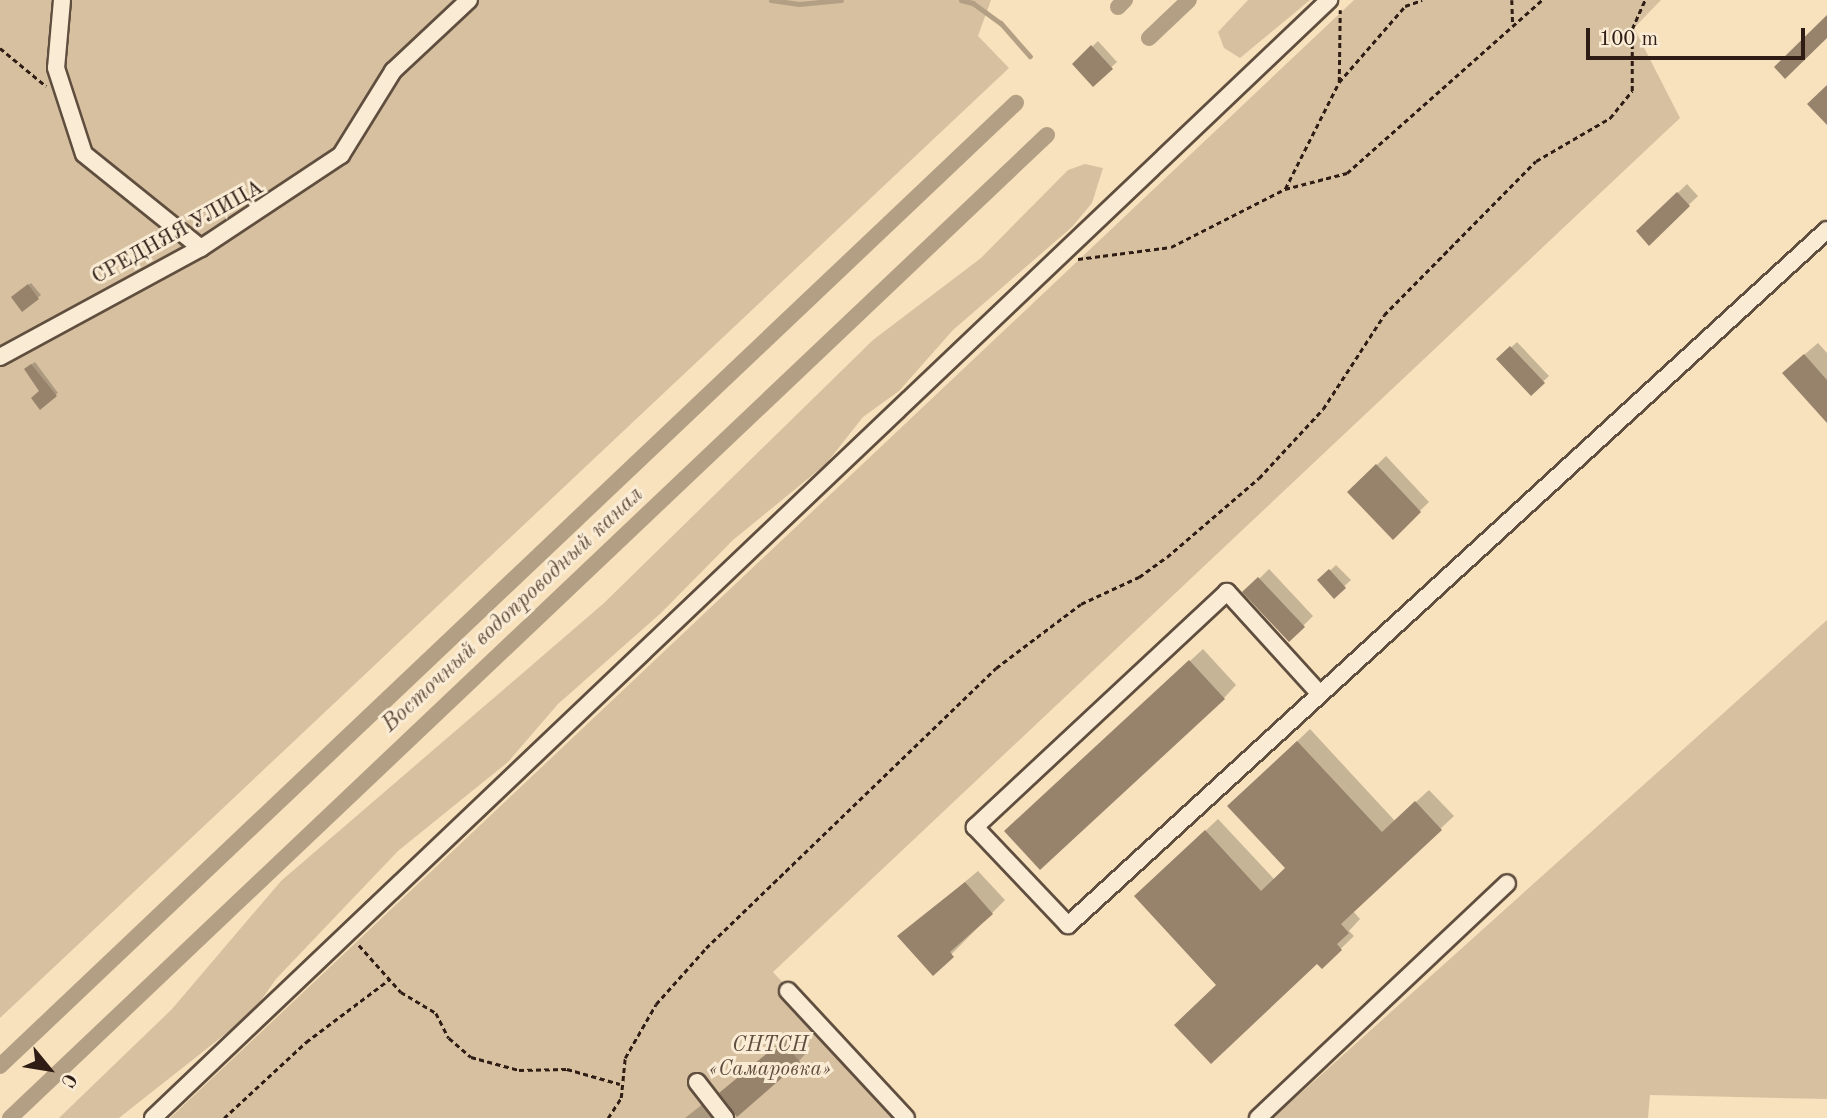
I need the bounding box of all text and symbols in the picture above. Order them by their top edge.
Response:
scale bar [1589,14,1808,58]
text: 100 m [1599,29,1658,50]
street label: СРЕДНЯЯ УЛИЦА [88,175,268,291]
water label: Восточный водопроводный канал [377,481,649,739]
park label: СНТСН «Самаровка» [709,1033,831,1083]
north arrow [14,1034,84,1104]
text: С [56,1070,79,1090]

